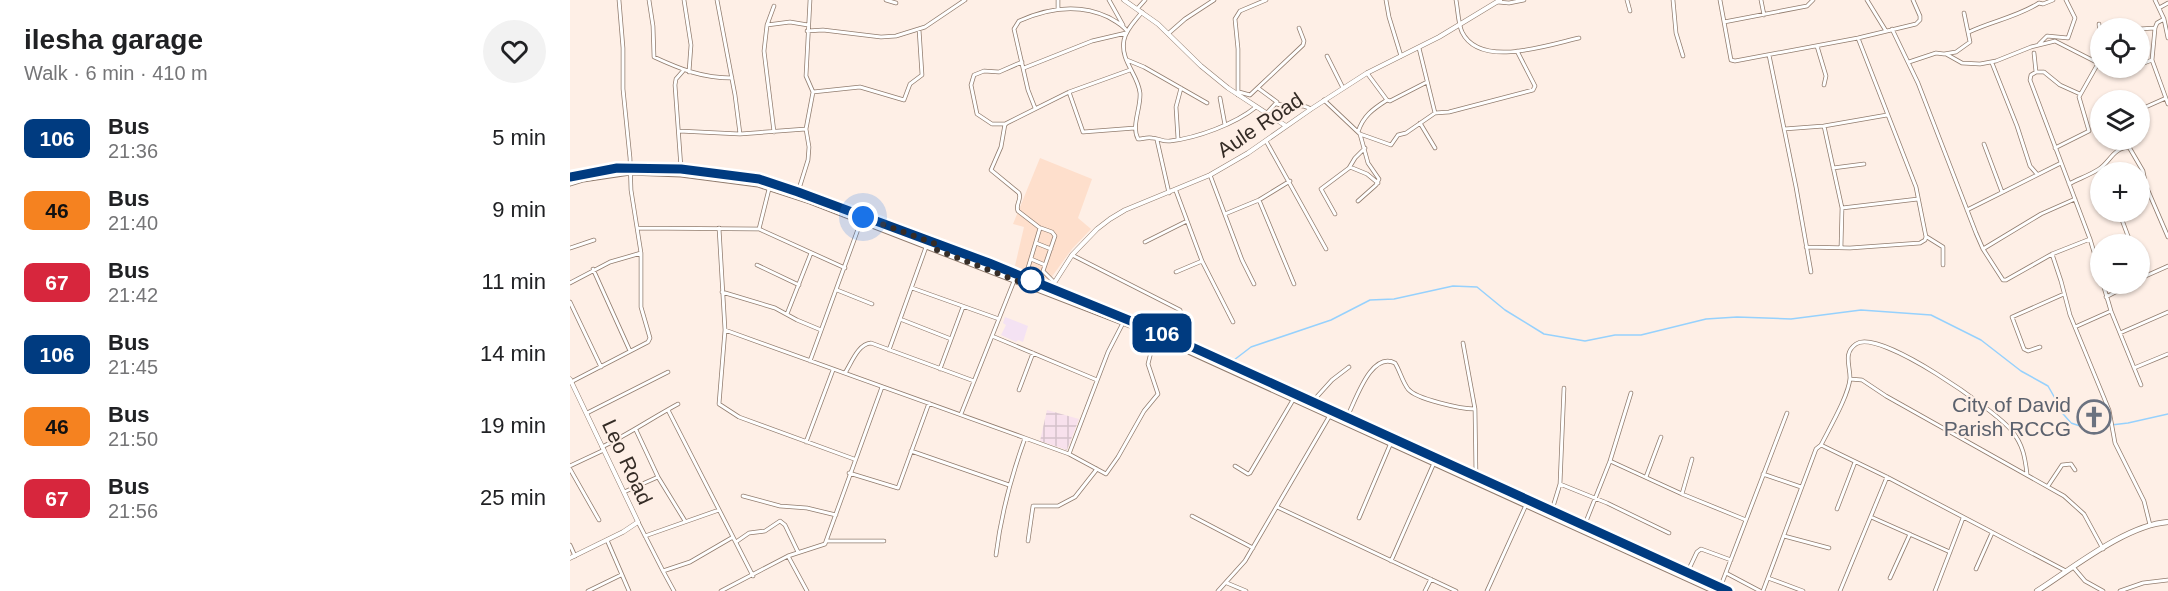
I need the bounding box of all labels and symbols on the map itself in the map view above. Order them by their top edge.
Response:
street label: Aule Road [1213,88,1307,162]
your location [848,202,878,232]
unlabelled marker [1018,267,1044,293]
line badge: 106 [1128,314,1196,352]
place label: City of David Parish RCCG [1944,393,2071,440]
church icon: City of David Parish RCCG [2076,399,2112,435]
street label: Leo Road [598,416,657,508]

